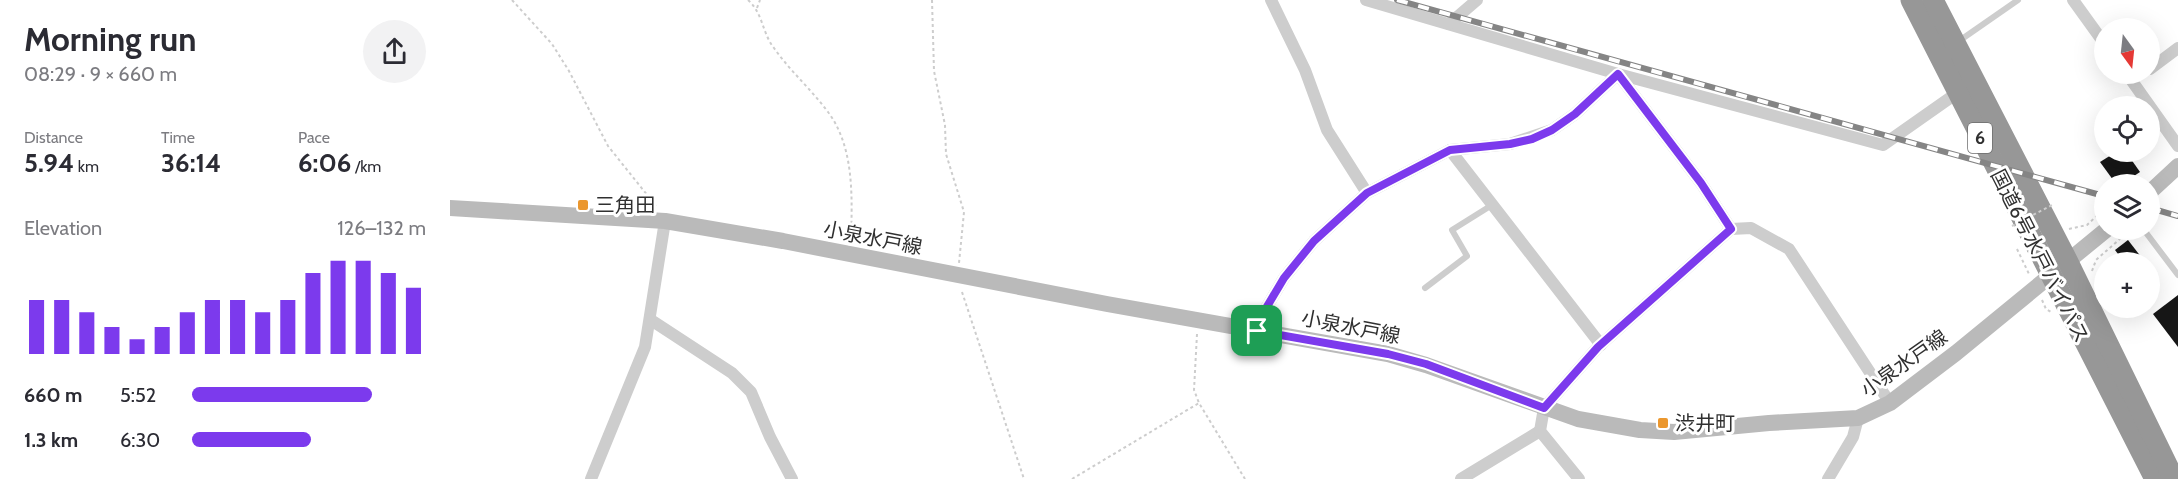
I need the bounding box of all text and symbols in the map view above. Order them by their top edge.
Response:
north arrow [2094,18,2160,84]
map controls [2094,18,2160,318]
text: Morning run [24,19,196,59]
button: share [363,20,426,83]
text: 08:29 · 9 × 660 m [24,62,177,86]
button: locate [2094,96,2160,162]
road number: 6 [1968,123,1992,153]
text: Distance [24,128,83,147]
text: Time [161,128,195,147]
text: Pace [298,128,330,147]
text: 5.94 [24,147,74,179]
text: 36:14 [161,147,221,179]
text: 6:06 [298,147,351,179]
text: km [74,157,99,176]
text: /km [351,157,381,176]
street label: 国道6号水戸バイパス [1986,165,2094,347]
button: layers [2094,174,2160,240]
place label: 三角田 [595,193,655,217]
marker: 三角田 [576,198,590,212]
text: Elevation [24,216,102,240]
text: 126–132 m [337,216,426,240]
street label: 小泉水戸線 [822,217,924,259]
button: + [2094,252,2160,318]
pin [1231,305,1282,356]
street label: 小泉水戸線 [1300,306,1402,348]
icon: arrive [1240,314,1273,347]
street label: 小泉水戸線 [1856,324,1952,402]
text: 660 m [24,383,82,407]
text: 5:52 [120,383,156,407]
place label: 渋井町 [1675,411,1735,435]
marker: 渋井町 [1656,416,1670,430]
text: 1.3 km [24,428,78,452]
text: 6:30 [120,428,160,452]

